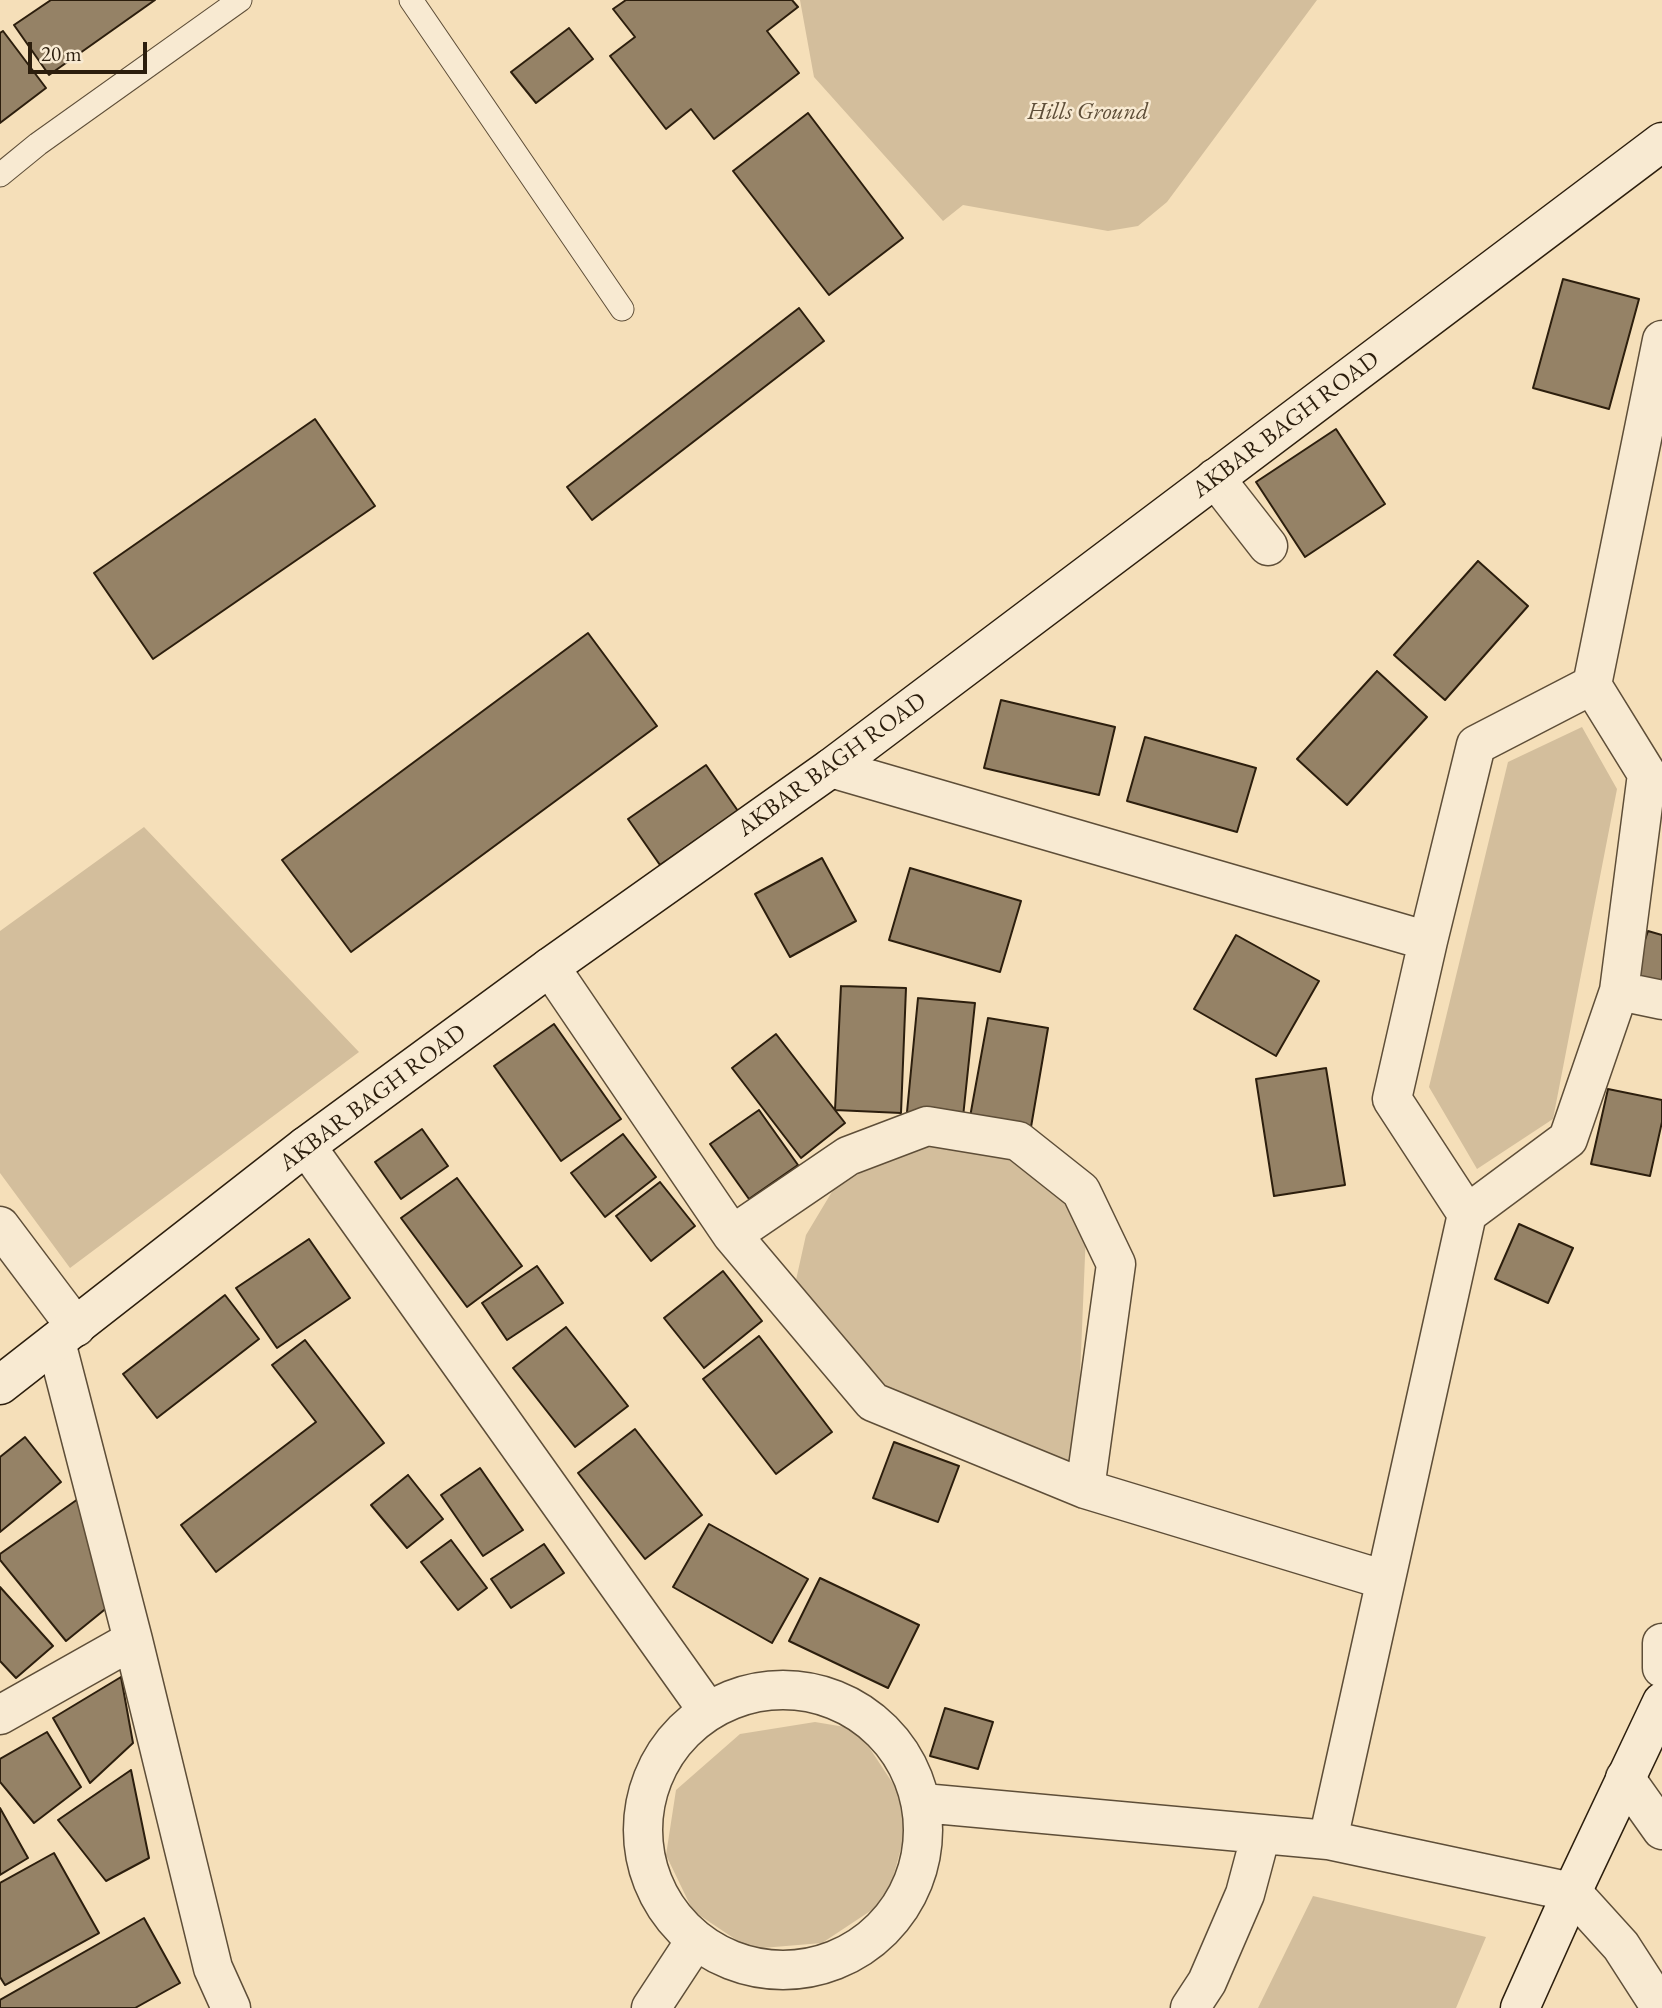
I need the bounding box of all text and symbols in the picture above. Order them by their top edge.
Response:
scale bar [32,28,150,72]
text: 20 m [41,40,82,67]
park label: Hills Ground [1028,98,1148,126]
street label: AKBAR BAGH ROAD [1187,345,1385,505]
street label: AKBAR BAGH ROAD [732,687,932,843]
street label: AKBAR BAGH ROAD [274,1018,472,1178]

